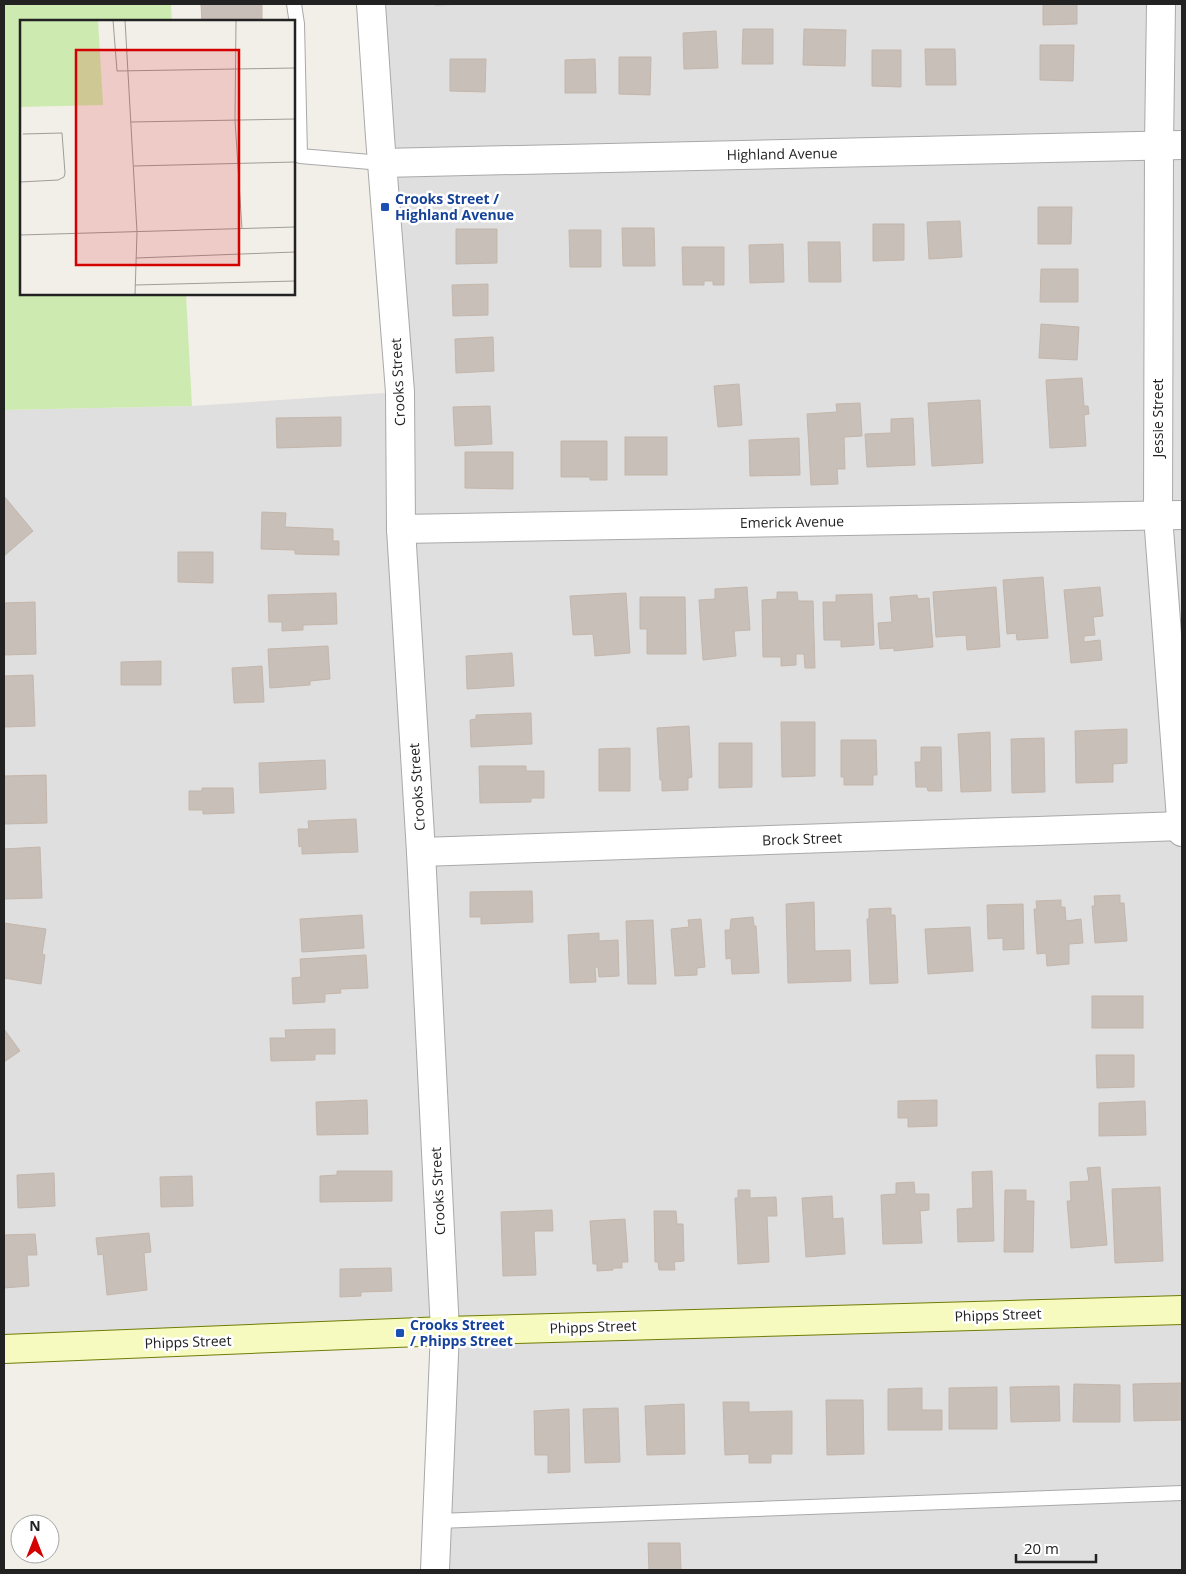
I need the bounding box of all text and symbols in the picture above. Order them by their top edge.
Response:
inset map [20,20,295,295]
street label: Highland Avenue [726,143,838,164]
place label: Crooks Street / Highland Avenue [395,189,514,224]
marker: Crooks Street / Highland Avenue [379,201,391,213]
street label: Crooks Street [386,338,409,427]
street label: Jessie Street [1148,378,1167,460]
street label: Emerick Avenue [740,511,844,532]
street label: Crooks Street [404,742,429,832]
street label: Brock Street [762,828,842,849]
street label: Crooks Street [426,1147,449,1236]
street label: Phipps Street [954,1303,1042,1326]
place label: Crooks Street / Phipps Street [410,1315,513,1350]
street label: Phipps Street [549,1315,637,1338]
marker: Crooks Street / Phipps Street [394,1327,406,1339]
street label: Phipps Street [144,1330,232,1353]
north arrow [10,1514,60,1564]
text: N [29,1516,41,1535]
scale bar [1016,1532,1096,1564]
text: 20 m [1024,1538,1059,1558]

